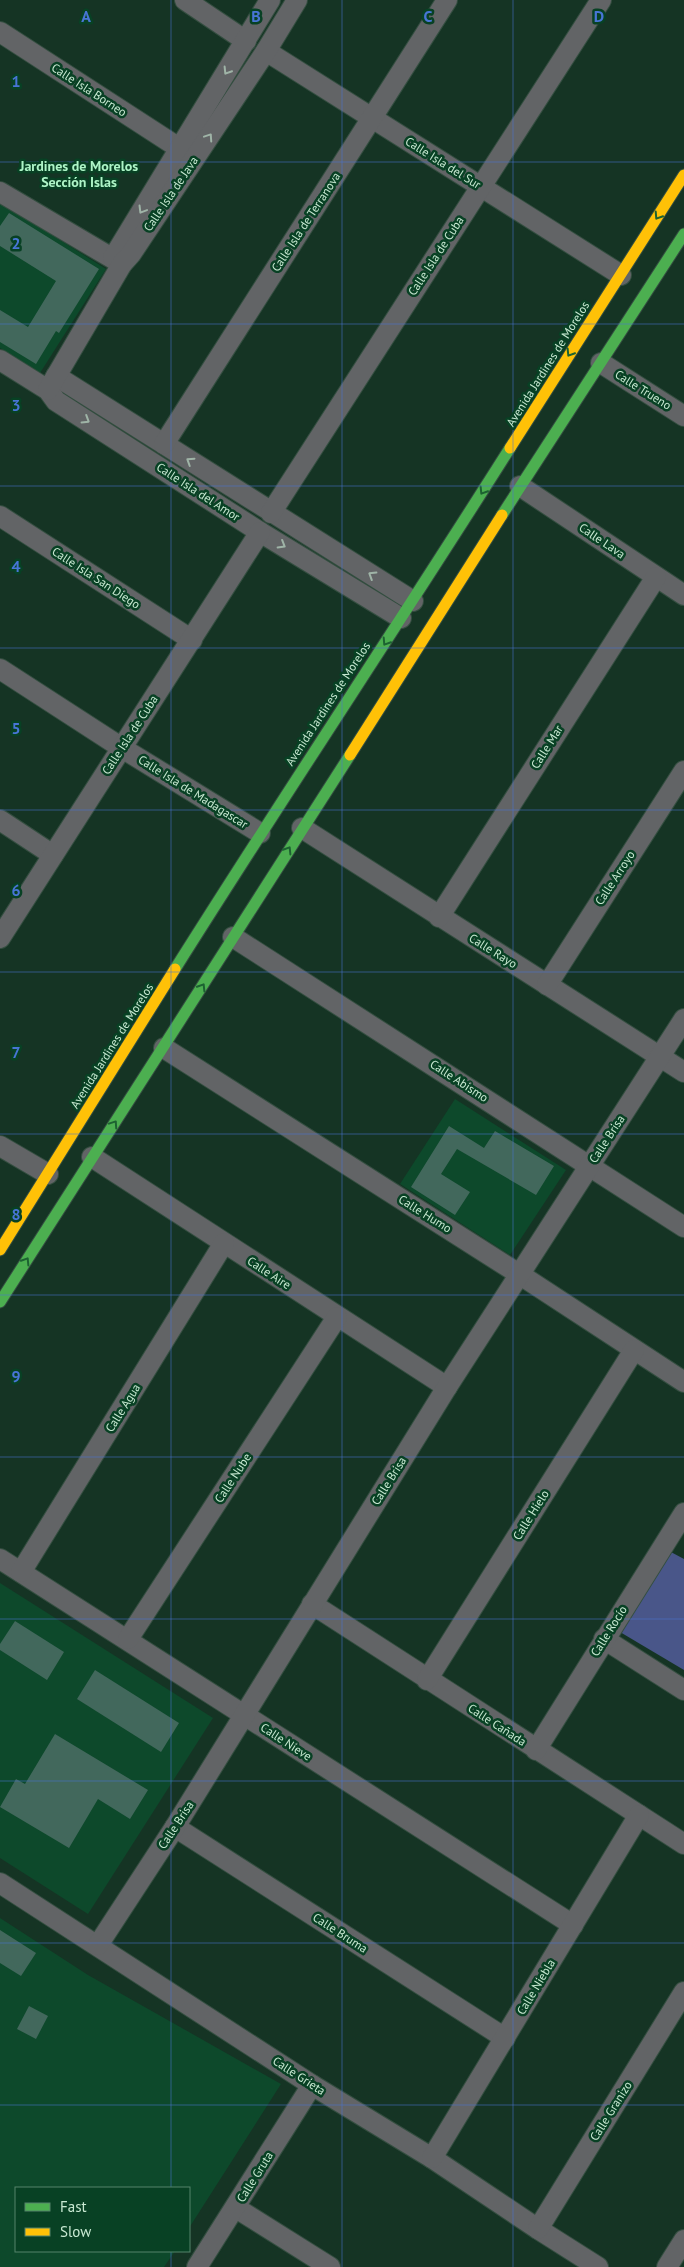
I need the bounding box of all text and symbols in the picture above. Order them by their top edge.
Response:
text: A [81,6,91,26]
text: B [251,6,261,26]
text: C [424,6,433,26]
text: D [594,6,604,26]
street label: Calle Isla Borneo [49,60,130,119]
one-way arrow [223,66,233,75]
text: 1 [11,71,21,91]
one-way arrow [203,133,212,143]
street label: Calle Isla del Sur [403,133,484,192]
street label: Calle Isla de Java [140,153,201,234]
district label: Jardines de Morelos Sección Islas [19,157,138,191]
street label: Calle Isla de Terranova [268,169,343,274]
one-way arrow [138,204,148,213]
one-way arrow [654,211,664,220]
street label: Calle Isla de Cuba [404,213,467,298]
text: 2 [11,233,21,253]
street label: Avenida Jardines de Morelos [503,298,592,429]
one-way arrow [567,348,577,357]
street label: Calle Trueno [612,366,674,413]
text: 3 [11,395,21,415]
one-way arrow [80,413,89,423]
one-way arrow [186,457,195,467]
street label: Calle Isla del Amor [154,459,243,524]
one-way arrow [480,485,490,494]
street label: Calle Lava [576,520,628,562]
one-way arrow [276,539,285,548]
street label: Calle Isla San Diego [49,543,143,612]
text: 4 [11,556,21,576]
one-way arrow [368,572,377,581]
one-way arrow [383,636,392,645]
street label: Avenida Jardines de Morelos [282,639,373,768]
street label: Calle Isla de Cuba [98,692,161,777]
text: 5 [11,718,21,738]
street label: Calle Mar [527,722,566,771]
street label: Calle Isla de Madagascar [136,752,251,831]
one-way arrow [282,846,292,855]
street label: Calle Arroyo [591,848,638,908]
text: 6 [11,880,21,900]
street label: Calle Rayo [466,930,520,971]
street label: Avenida Jardines de Morelos [67,980,156,1111]
one-way arrow [195,984,205,993]
text: 7 [11,1042,21,1062]
street label: Calle Abismo [427,1056,491,1105]
street label: Calle Brisa [586,1112,628,1166]
one-way arrow [108,1120,117,1130]
street label: Calle Humo [396,1191,455,1236]
text: 8 [11,1204,21,1224]
street label: Calle Aire [245,1253,294,1292]
one-way arrow [20,1257,29,1266]
text: 9 [11,1366,21,1386]
street label: Calle Agua [102,1381,143,1435]
street label: Calle Nube [211,1450,254,1505]
street label: Calle Brisa [368,1454,409,1508]
street label: Calle Hielo [509,1487,552,1543]
street label: Calle Rocío [587,1603,630,1659]
street label: Calle Cañada [465,1700,529,1749]
street label: Calle Nieve [258,1720,315,1764]
street label: Calle Brisa [155,1798,197,1852]
street label: Calle Bruma [310,1909,370,1956]
street label: Calle Niebla [513,1956,558,2017]
street label: Calle Grieta [270,2053,328,2098]
street label: Calle Granizo [586,2078,635,2143]
street label: Calle Gruta [233,2149,276,2205]
legend [15,2187,190,2252]
text: Fast [60,2197,87,2216]
text: Slow [60,2222,91,2241]

